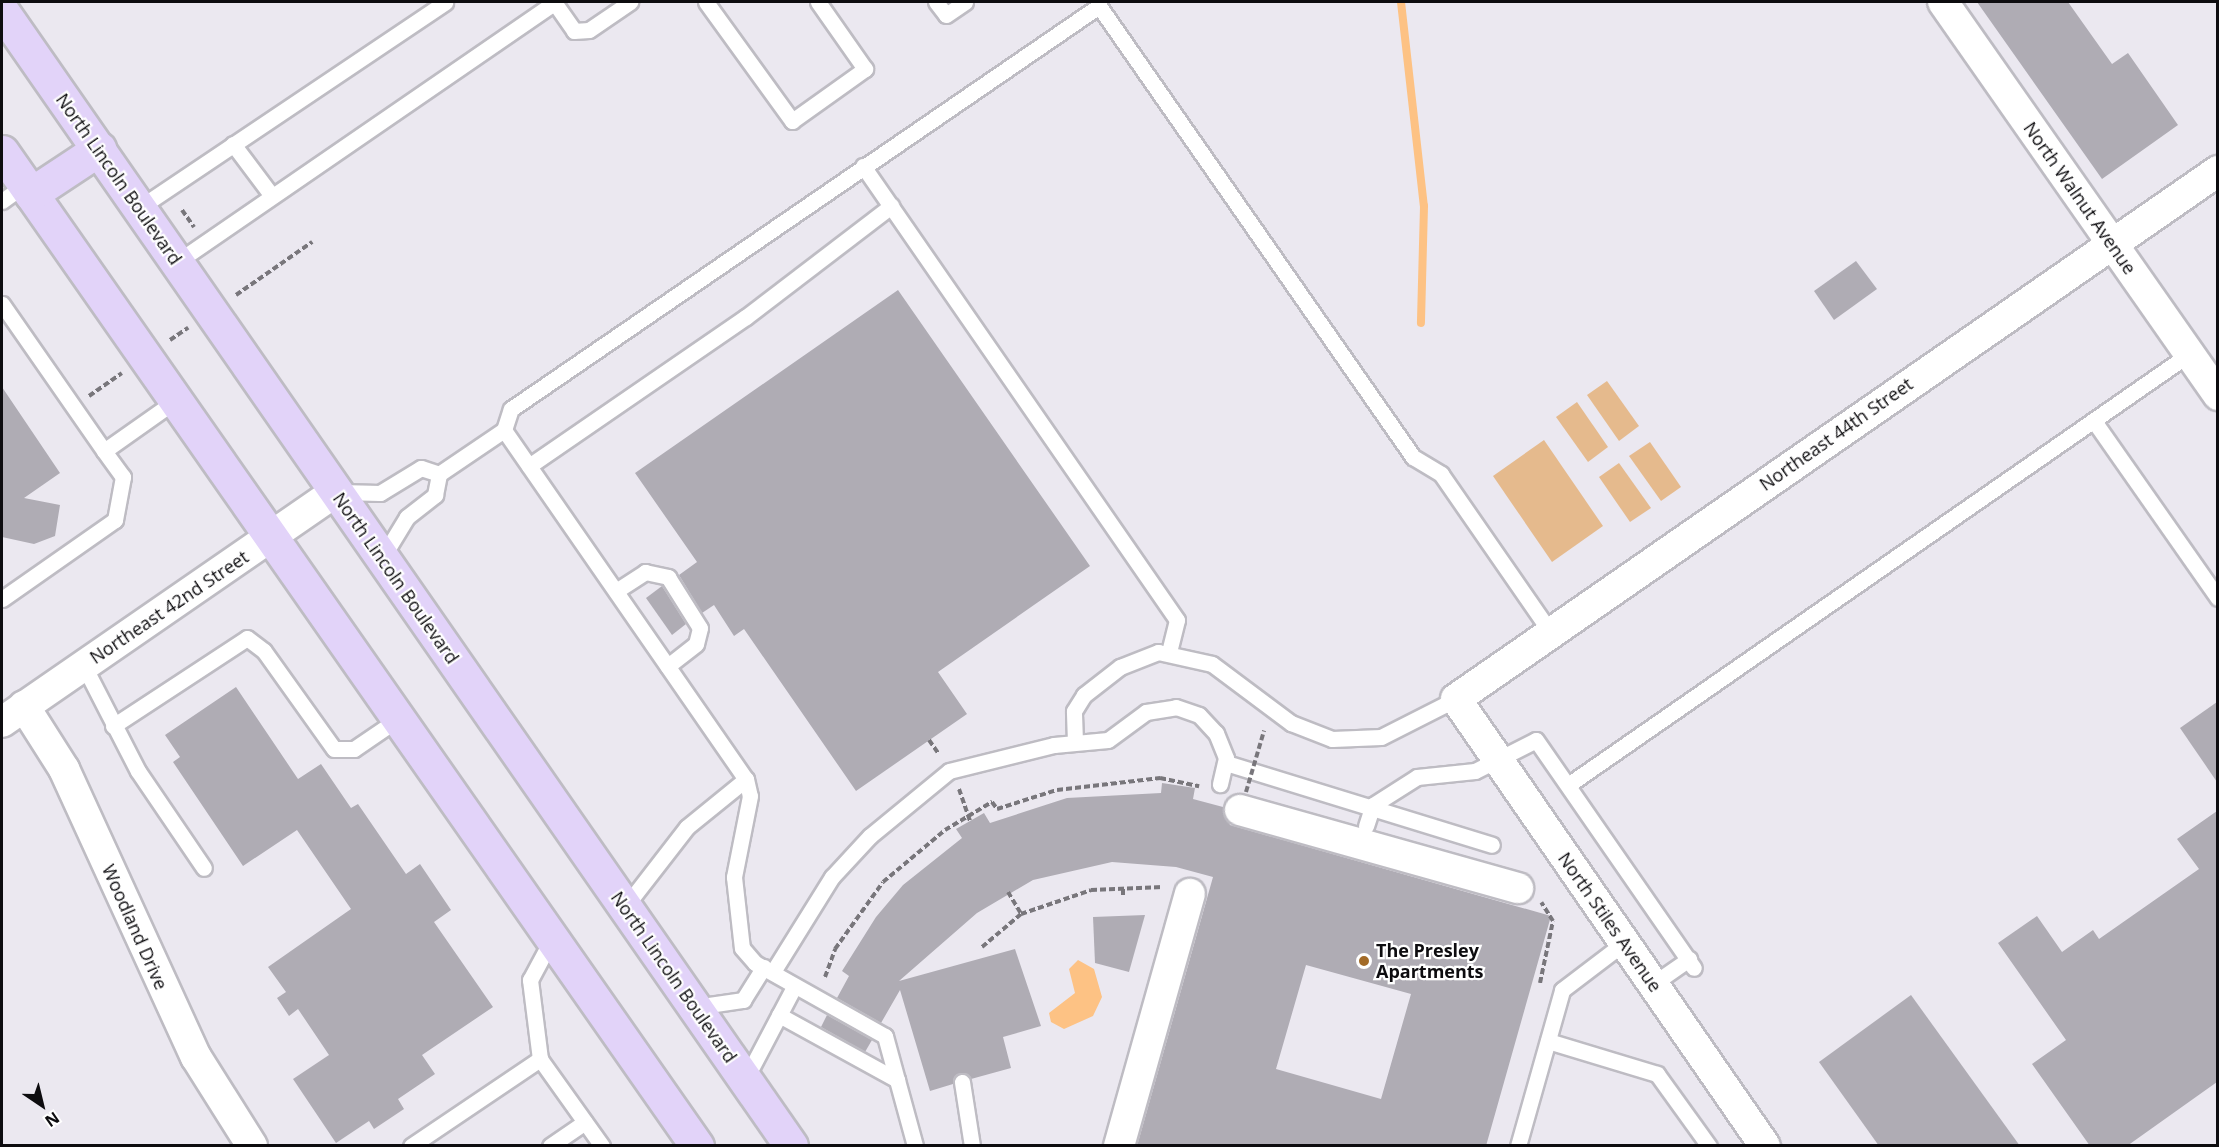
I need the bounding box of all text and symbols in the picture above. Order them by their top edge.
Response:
street label: North Lincoln Boulevard [52,89,186,269]
street label: North Walnut Avenue [2019,118,2141,278]
street label: Northeast 44th Street [1755,373,1917,495]
street label: North Lincoln Boulevard [329,488,463,668]
street label: Northeast 42nd Street [86,546,252,668]
street label: North Stiles Avenue [1554,848,1666,996]
street label: Woodland Drive [98,861,172,993]
street label: North Lincoln Boulevard [607,887,741,1067]
place label: The Presley Apartments [1376,940,1484,982]
marker: The Presley Apartments [1357,954,1371,968]
north arrow [12,1075,72,1135]
text: N [41,1107,64,1132]

